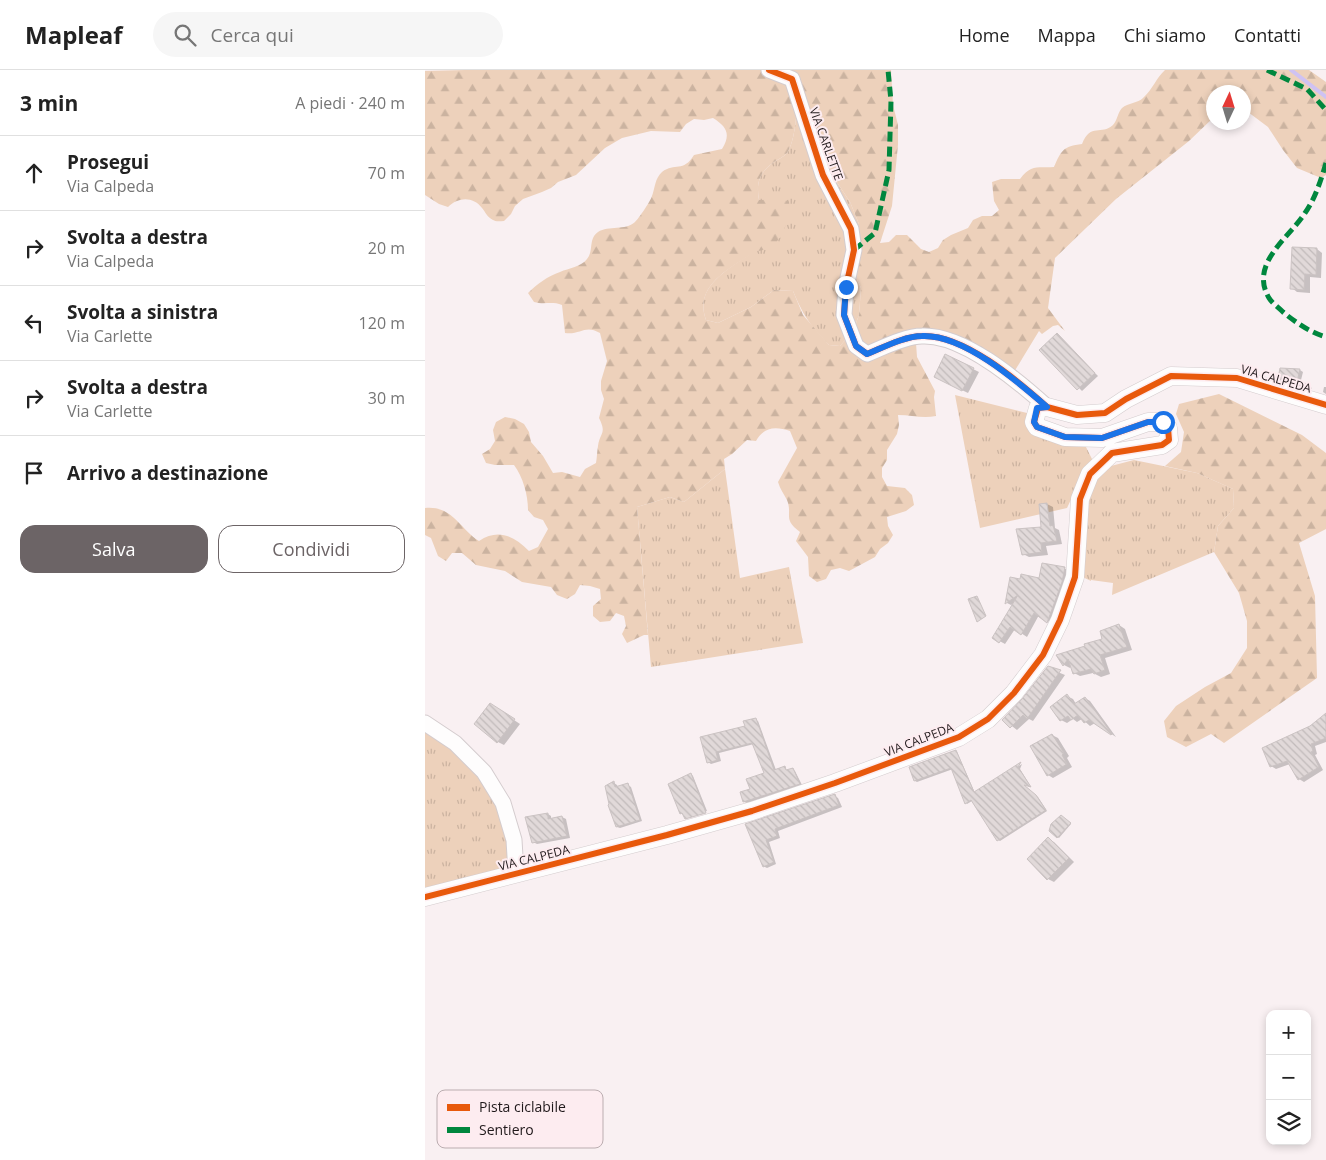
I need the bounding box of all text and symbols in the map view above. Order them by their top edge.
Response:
search box [153,12,503,57]
text: Mapleaf [25,18,123,51]
icon: search [171,21,199,49]
text: Cerca qui [211,22,294,48]
text: Home [959,23,1010,47]
text: Mappa [1038,23,1096,47]
text: Chi siamo [1124,23,1206,47]
text: Contatti [1234,23,1301,47]
north arrow [1206,85,1251,130]
text: 3 min [20,89,78,117]
text: A piedi · 240 m [295,92,405,114]
street label: VIA CARLETTE [805,105,848,183]
text: Prosegui [67,149,149,175]
icon: ahead [20,159,48,187]
text: 70 m [368,162,405,184]
text: Via Calpeda [67,175,154,197]
text: Svolta a destra [67,224,208,250]
icon: right [20,234,48,262]
text: 20 m [368,237,405,259]
text: Via Calpeda [67,250,154,272]
route end [835,276,858,299]
text: Svolta a sinistra [67,299,218,325]
icon: left [20,309,48,337]
text: 120 m [359,312,405,334]
text: Via Carlette [67,325,153,347]
street label: VIA CALPEDA [1239,360,1314,397]
text: Svolta a destra [67,374,208,400]
icon: right [20,384,48,412]
text: 30 m [368,387,405,409]
text: Via Carlette [67,400,153,422]
route start [1152,411,1175,434]
icon: arrive [20,459,48,487]
text: Arrivo a destinazione [67,460,268,486]
button: Salva [20,525,208,573]
button: Condividi [218,525,405,573]
street label: VIA CALPEDA [882,718,956,761]
street label: VIA CALPEDA [496,840,572,875]
map controls [1266,1010,1311,1145]
button: + [1266,1010,1311,1055]
button: − [1266,1055,1311,1100]
legend [437,1090,603,1148]
text: Pista ciclabile [479,1097,566,1116]
button: layers [1266,1100,1311,1145]
text: Sentiero [479,1120,534,1139]

